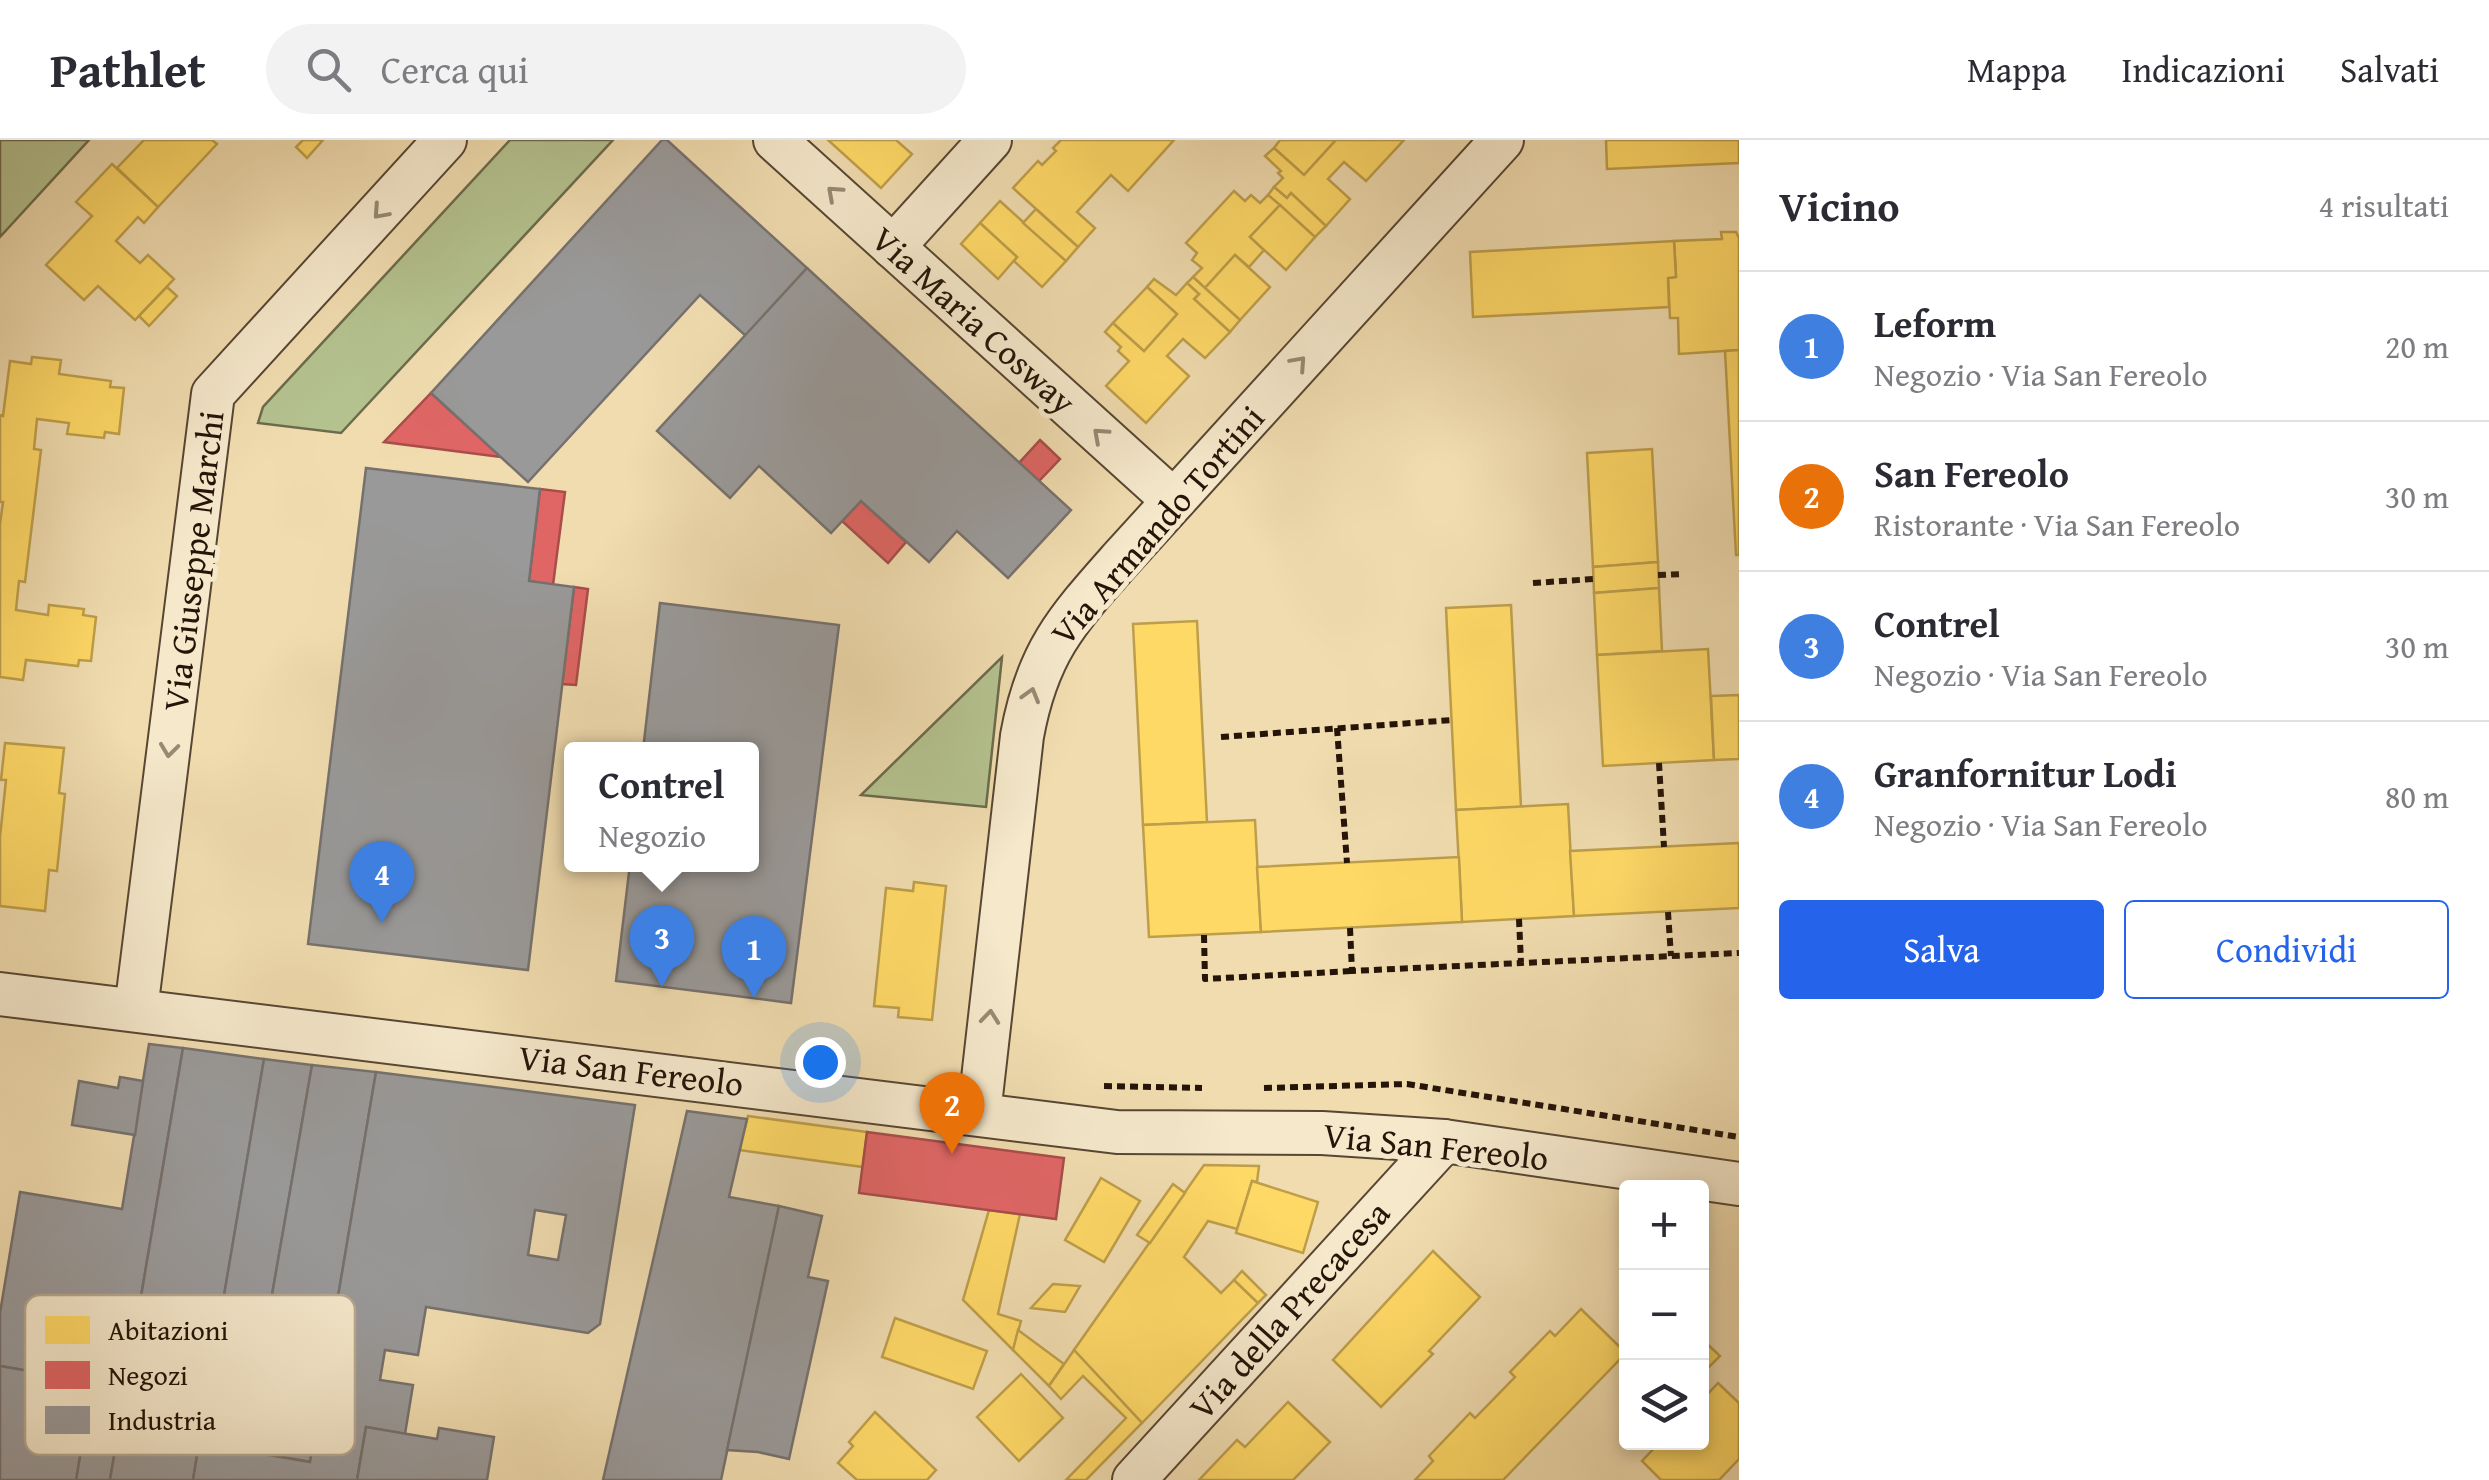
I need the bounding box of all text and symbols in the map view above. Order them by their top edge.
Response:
search box [266,24,966,114]
text: Pathlet [50,34,206,105]
text: Cerca qui [381,41,529,97]
icon: search [301,42,356,97]
text: Mappa [1967,44,2067,95]
text: Indicazioni [2122,44,2285,95]
text: Salvati [2340,44,2439,95]
text: Vicino [1779,175,1900,236]
text: 4 risultati [2319,182,2449,229]
one-way arrow [827,187,846,205]
one-way arrow [374,200,392,219]
street label: Via Maria Cosway [860,214,1088,426]
text: Leform [1874,295,1996,351]
text: 1 [1803,323,1820,370]
text: 20 m [2385,323,2449,370]
text: Negozio · Via San Fereolo [1874,351,2208,398]
one-way arrow [1287,356,1305,375]
street label: Via Armando Tortini [1038,394,1276,656]
street label: Via Giuseppe Marchi [149,408,237,714]
one-way arrow [1093,429,1112,447]
text: San Fereolo [1874,445,2069,501]
text: 2 [1803,473,1820,520]
text: 30 m [2385,473,2449,520]
text: Ristorante · Via San Fereolo [1874,501,2240,548]
text: Contrel [1874,595,2000,651]
text: 3 [1803,623,1820,670]
text: 30 m [2385,623,2449,670]
text: Negozio · Via San Fereolo [1874,651,2208,698]
one-way arrow [1019,687,1040,704]
one-way arrow [159,742,180,758]
popup [564,742,759,872]
text: Granfornitur Lodi [1874,745,2177,801]
text: Contrel [599,756,724,812]
text: 4 [1803,773,1820,820]
text: 80 m [2385,773,2449,820]
text: Negozio · Via San Fereolo [1874,801,2208,848]
text: Negozio [599,812,706,859]
pin: 4 [350,840,414,923]
button: Salva [1779,900,2104,999]
button: Condividi [2124,900,2449,999]
pin: 3 [630,904,694,987]
pin: 1 [722,916,786,998]
one-way arrow [979,1009,1000,1025]
street label: Via San Fereolo [516,1031,746,1109]
your location [795,1037,846,1088]
pin: 2 [920,1072,984,1154]
street label: Via San Fereolo [1321,1109,1551,1183]
map controls [1619,1180,1709,1450]
button: + [1619,1180,1709,1270]
street label: Via della Precacesa [1177,1189,1402,1431]
button: − [1619,1270,1709,1360]
legend [25,1295,355,1455]
text: Abitazioni [108,1309,229,1350]
text: Negozi [108,1354,188,1395]
button: layers [1619,1360,1709,1450]
text: Industria [108,1399,217,1440]

